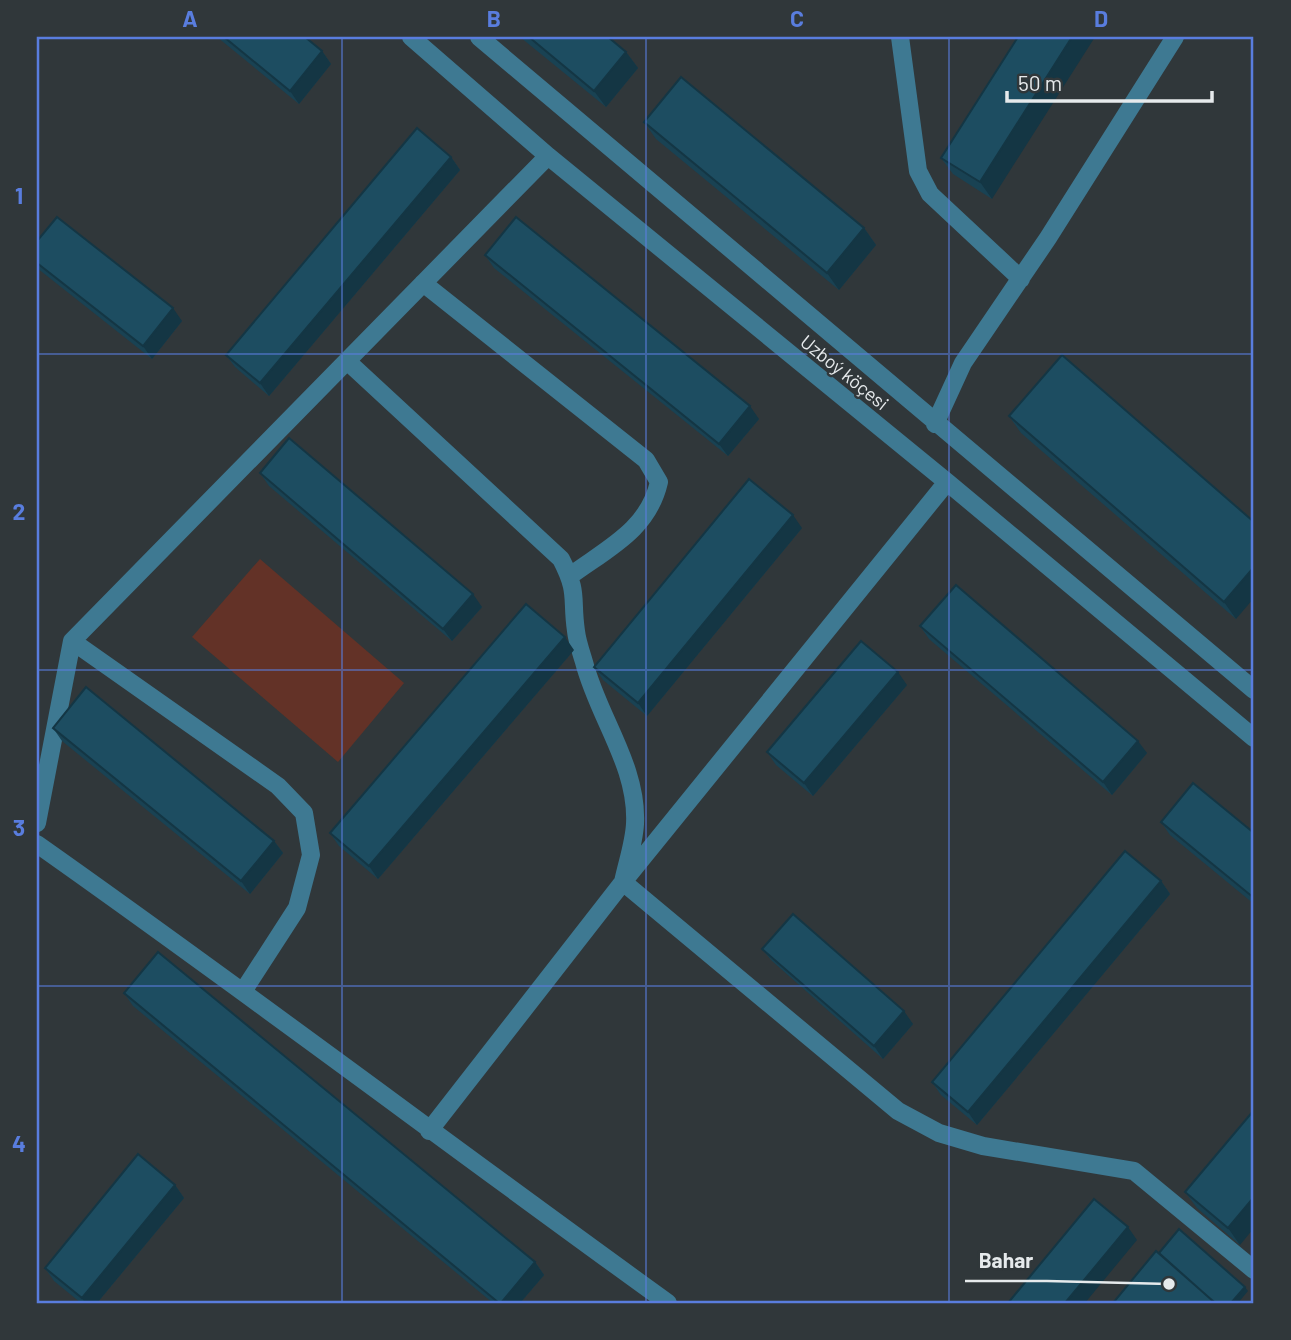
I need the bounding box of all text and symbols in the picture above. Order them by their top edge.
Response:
text: A [182,4,198,32]
text: B [487,4,501,32]
text: C [790,4,804,32]
text: D [1094,4,1108,32]
scale bar [1007,60,1212,104]
text: 50 m [1018,70,1062,95]
text: 1 [15,181,23,209]
street label: Uzboý köçesi [796,330,894,414]
text: 2 [13,497,25,525]
text: 3 [13,813,25,841]
text: 4 [12,1129,26,1157]
callout: Bahar [965,1239,1047,1281]
text: Bahar [979,1247,1033,1272]

